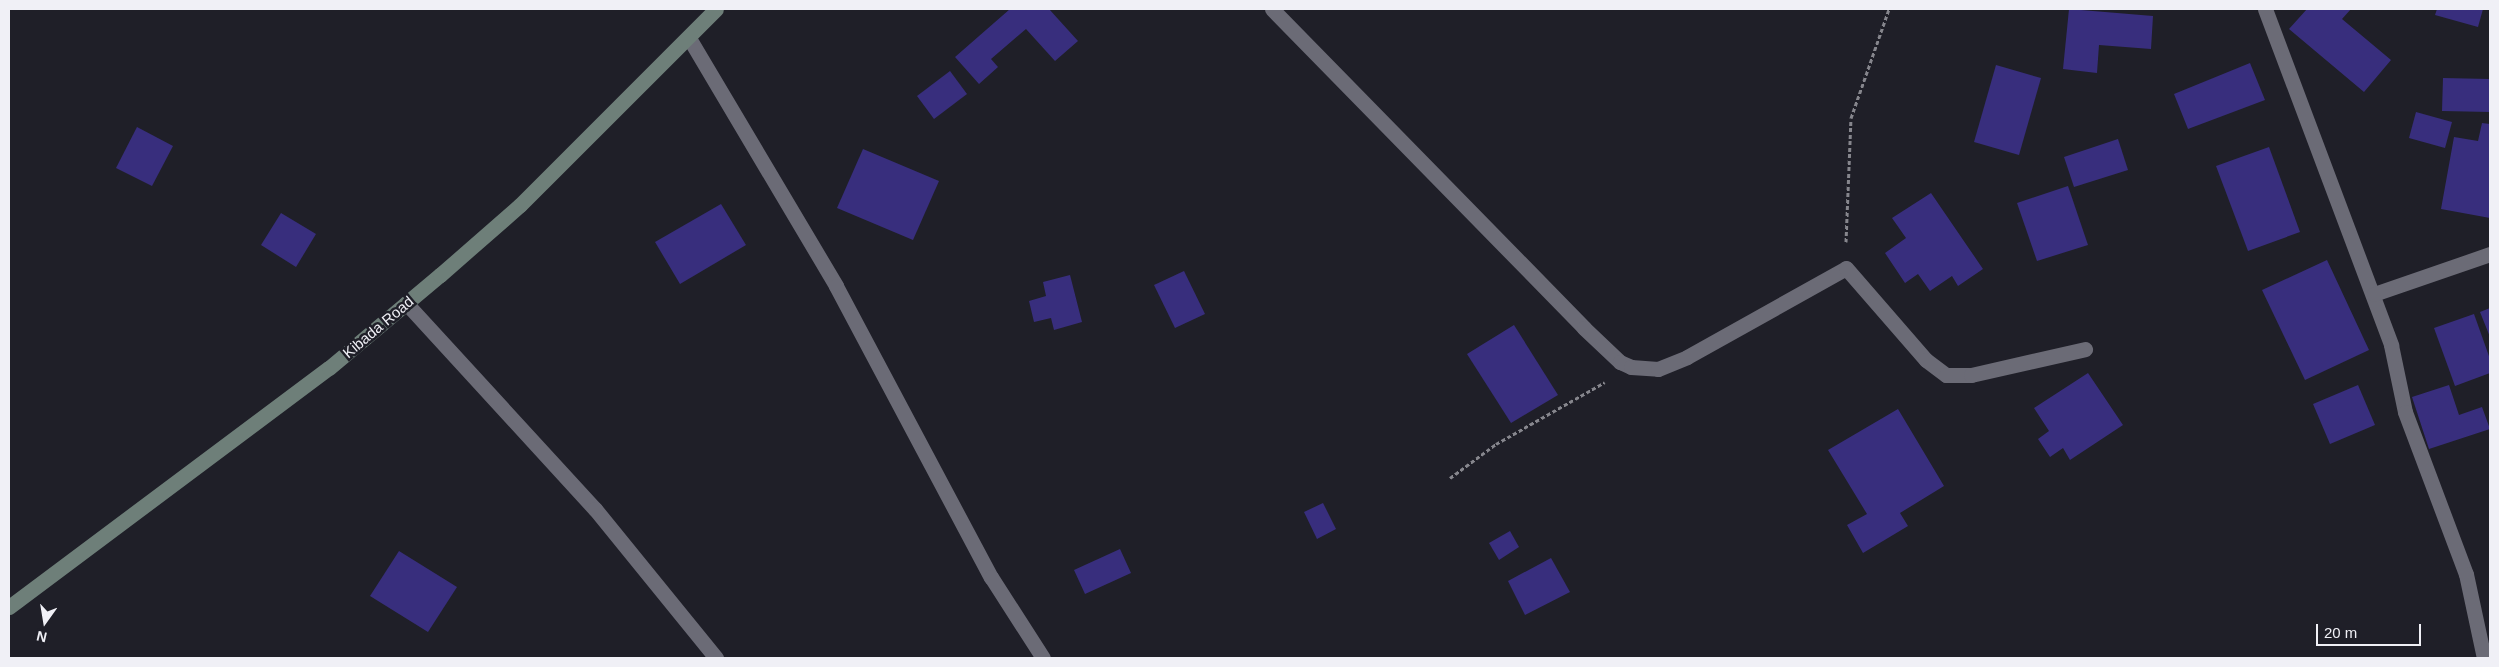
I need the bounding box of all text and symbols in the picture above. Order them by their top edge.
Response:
street label: Kibada Road [339,292,417,362]
north arrow [20,597,70,647]
scale bar [2319,614,2424,646]
text: 20 m [2324,624,2357,641]
text: N [35,628,48,646]

